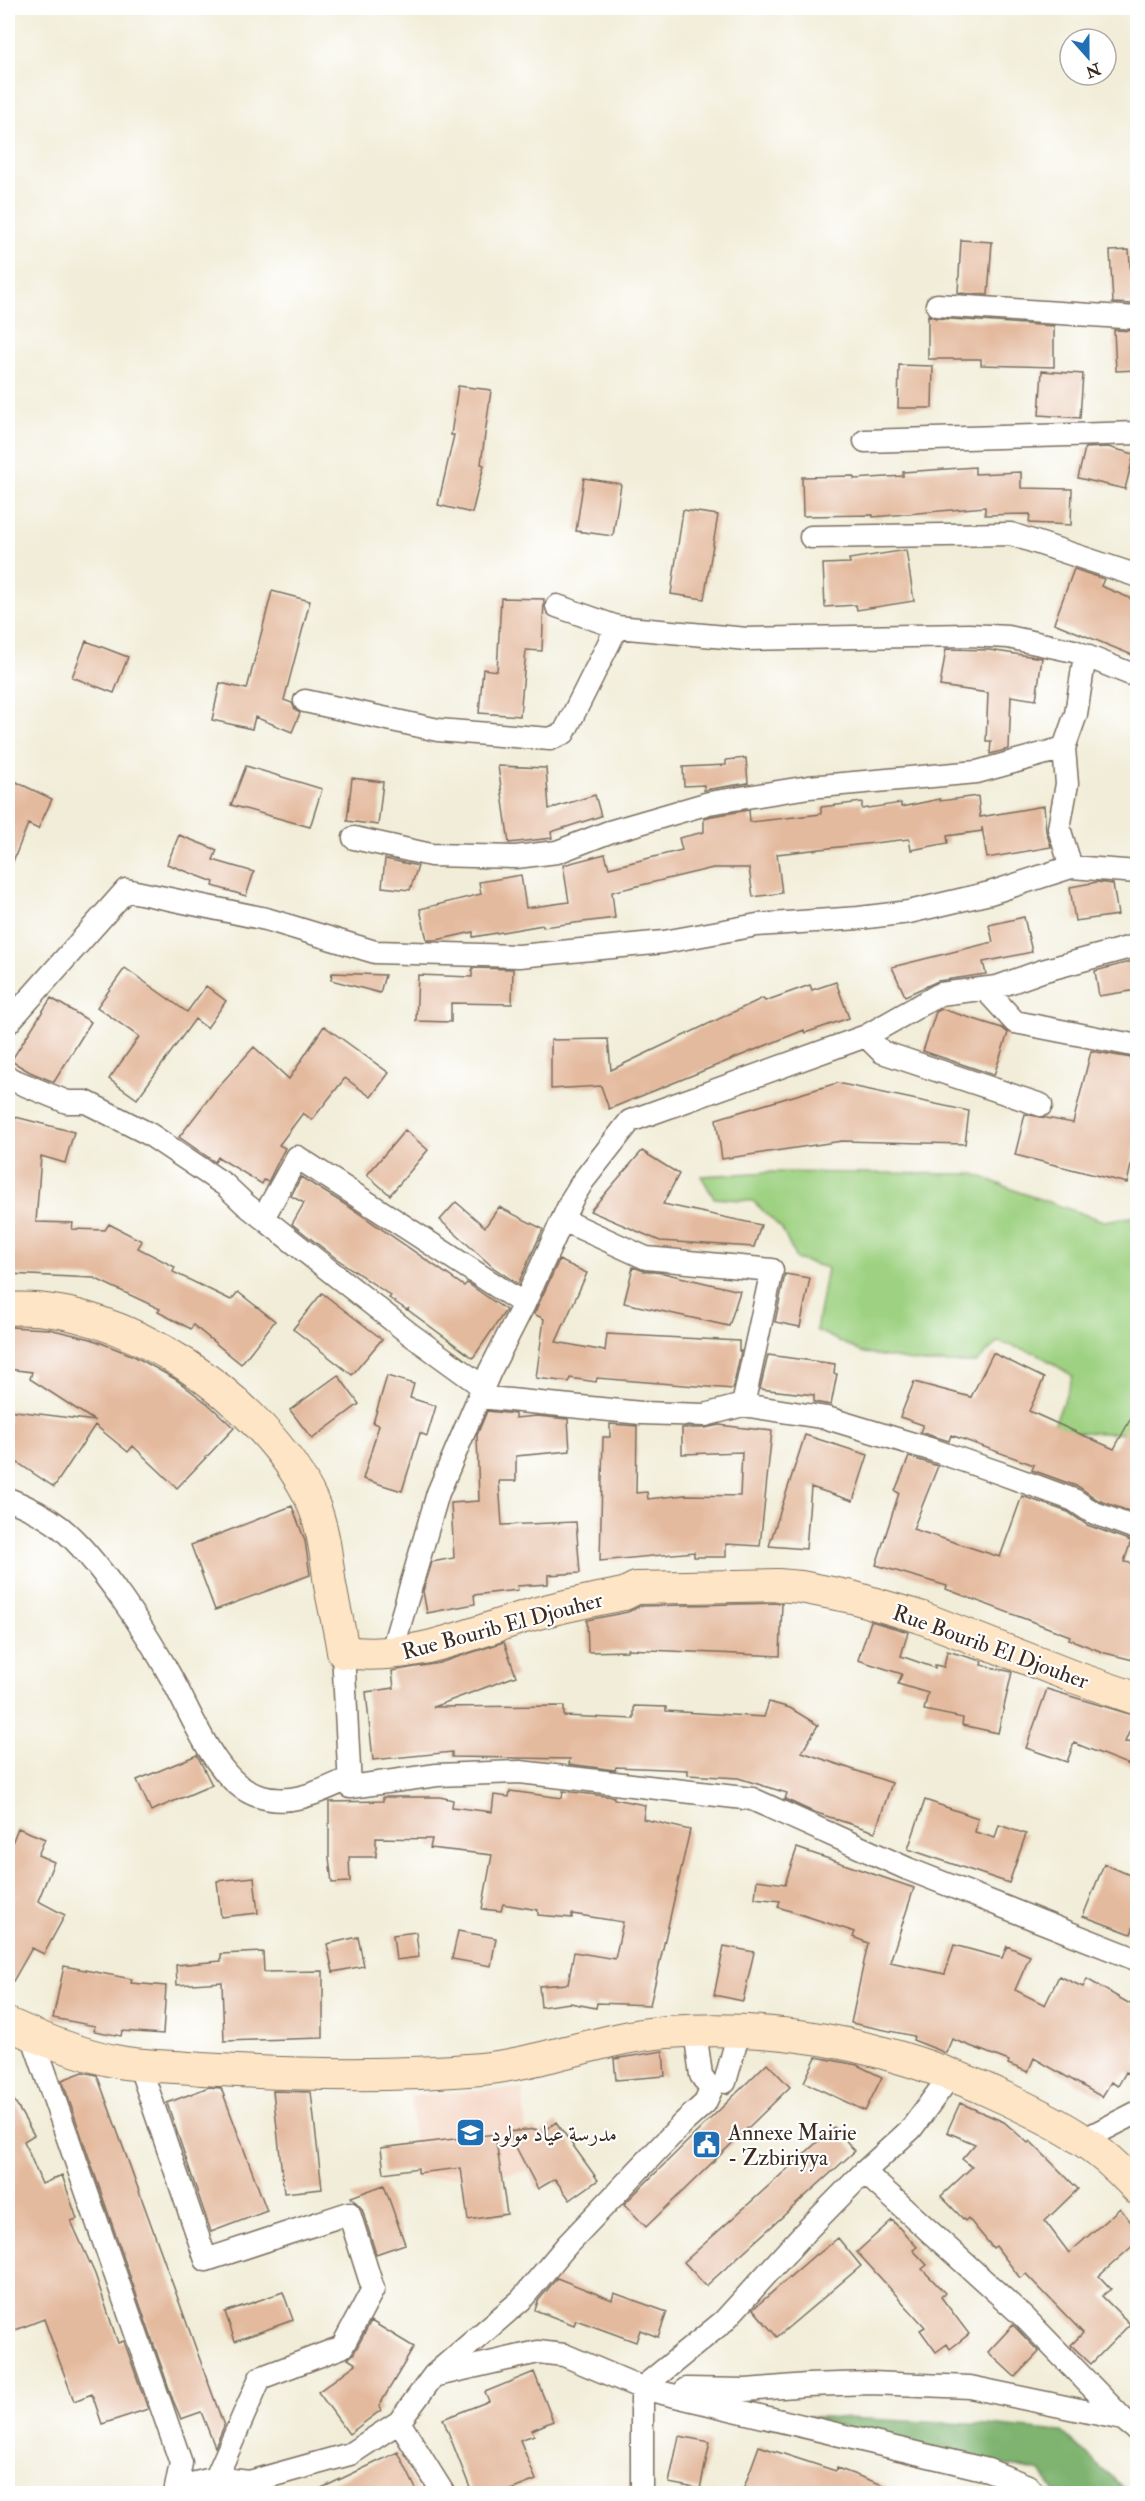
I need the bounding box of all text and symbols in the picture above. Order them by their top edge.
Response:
north arrow [1058,27,1118,87]
text: N [1082,58,1104,82]
street label: Rue Bourib El Djouher [399,1586,606,1666]
street label: Rue Bourib El Djouher [889,1598,1093,1696]
school or university icon: مدرسة عياد مولود [454,2117,486,2149]
place label: Annexe Mairie - Zzbiriyya [727,2119,857,2172]
place label: مدرسة عياد مولود [491,2120,617,2148]
public building icon: Annexe Mairie - Zzbiriyya [691,2129,723,2161]

